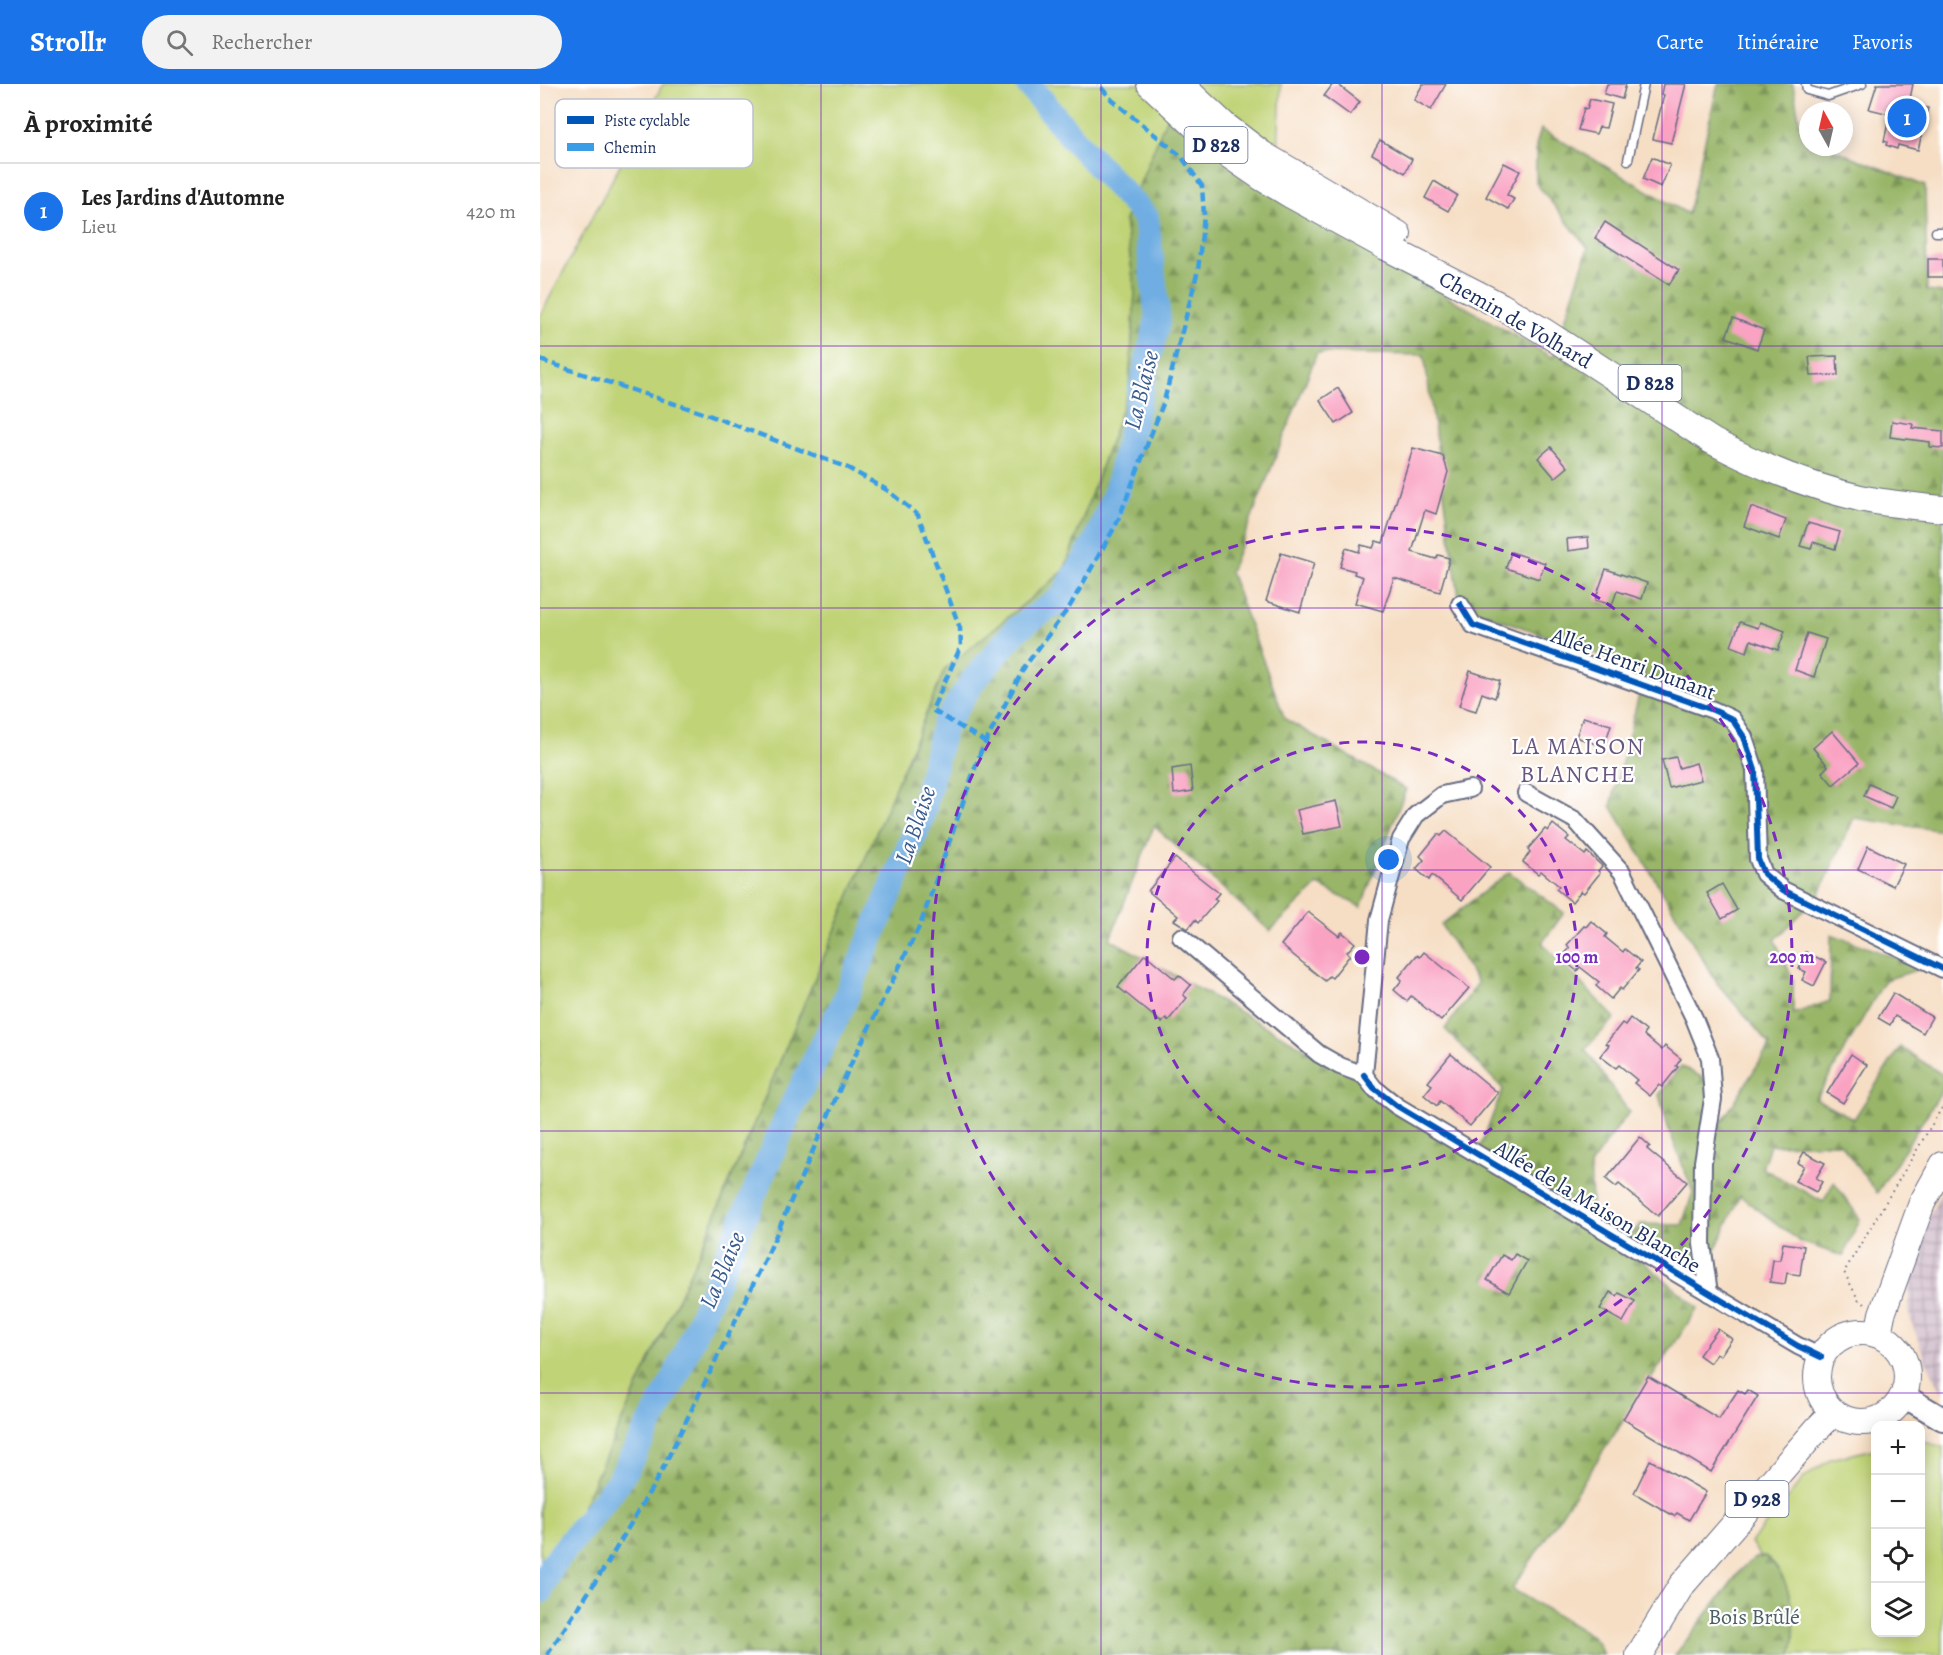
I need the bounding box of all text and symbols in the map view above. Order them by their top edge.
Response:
search box [142,15,562,69]
text: Strollr [30,23,106,61]
icon: search [163,26,196,59]
text: Rechercher [211,27,312,57]
text: Carte [1656,28,1704,56]
text: Itinéraire [1737,28,1819,56]
text: Favoris [1852,28,1913,56]
pin: 1 [1888,96,1926,141]
legend [555,99,753,168]
north arrow [1799,102,1853,156]
text: À proximité [24,106,153,141]
text: Piste cyclable [604,110,690,132]
road number: D 828 [1184,127,1248,163]
text: Chemin [604,137,657,159]
text: Les Jardins d'Automne [81,183,285,213]
text: 1 [40,198,47,225]
text: 420 m [466,198,516,225]
text: Lieu [81,213,117,240]
street label: Chemin de Volhard [1433,264,1598,376]
water label: La Blaise [1116,347,1166,433]
road number: D 828 [1618,365,1682,401]
street label: Allée Henri Dunant [1546,620,1720,708]
district label: LA MAISON BLANCHE [1511,730,1645,790]
water label: La Blaise [887,781,943,868]
your location [1374,845,1403,874]
text: 100 m [1556,945,1598,969]
text: 200 m [1769,945,1815,969]
centre of rings [1352,947,1372,967]
street label: Allée de la Maison Blanche [1488,1133,1706,1281]
water label: La Blaise [692,1226,753,1313]
map controls [1871,1421,1925,1637]
button: + [1871,1421,1925,1475]
button: − [1871,1475,1925,1529]
road number: D 928 [1726,1481,1788,1517]
button: locate [1871,1529,1925,1583]
button: layers [1871,1583,1925,1637]
park label: Bois Brûlé [1708,1602,1800,1632]

